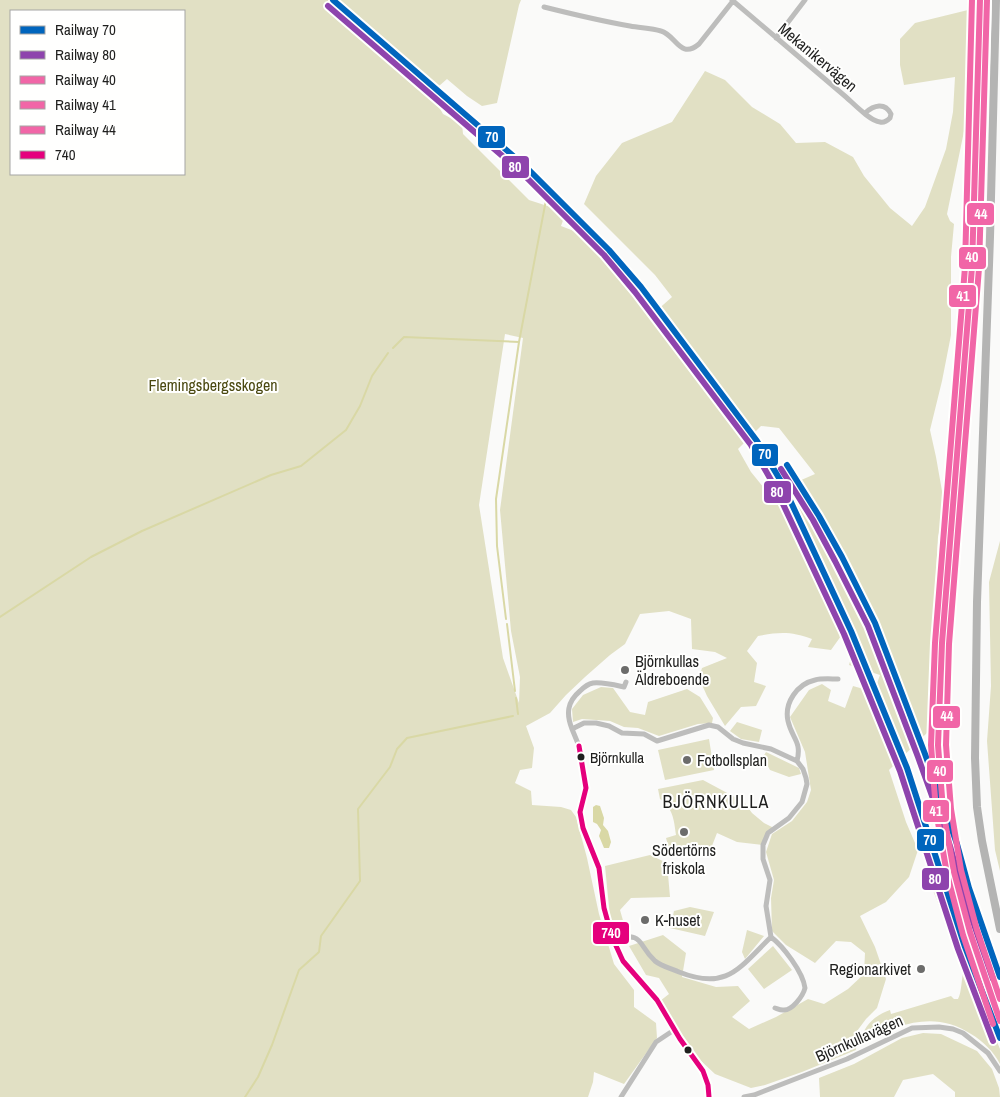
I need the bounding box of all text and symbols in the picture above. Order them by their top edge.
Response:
legend [10,10,185,175]
street label: Mekanikervägen [774,17,862,97]
text: Railway 70 [55,19,116,40]
text: Railway 80 [55,44,116,65]
text: Railway 40 [55,69,116,90]
text: Railway 41 [55,94,116,115]
text: Railway 44 [55,119,116,140]
line badge: 70 [477,125,506,149]
text: 70 [486,128,498,146]
text: 740 [55,144,76,165]
line badge: 80 [501,155,530,179]
text: 80 [509,158,521,176]
line badge: 44 [966,202,995,226]
text: 44 [975,205,988,223]
line badge: 40 [958,246,987,270]
text: 40 [966,248,978,266]
line badge: 41 [948,284,977,308]
text: 41 [957,287,970,305]
park label: Flemingsbergsskogen [148,374,278,396]
line badge: 70 [751,443,779,467]
text: 70 [759,445,771,463]
line badge: 80 [763,480,792,504]
text: 80 [771,483,783,501]
place label: Björnkullas Äldreboende [634,650,709,690]
marker: Björnkullas Äldreboende [619,664,631,676]
line badge: 44 [932,705,961,729]
text: 44 [941,707,954,725]
place label: Björnkulla [590,747,644,768]
place label: Fotbollsplan [697,749,767,771]
marker: Björnkulla [576,752,586,762]
marker: Fotbollsplan [681,754,693,766]
line badge: 40 [926,759,954,783]
text: 40 [934,762,946,780]
district label: BJÖRNKULLA [663,789,769,814]
line badge: 41 [922,799,950,823]
text: 41 [930,802,943,820]
marker: Södertörns friskola [678,826,690,838]
line badge: 70 [916,828,945,852]
text: 70 [924,831,936,849]
place label: Södertörns friskola [652,839,716,879]
line badge: 80 [921,867,950,891]
text: 80 [929,870,941,888]
place label: K-huset [655,909,701,931]
marker: K-huset [639,914,651,926]
line badge: 740 [592,921,630,945]
text: 740 [601,924,621,942]
place label: Regionarkivet [829,958,911,980]
marker: Regionarkivet [915,963,927,975]
street label: Björnkullavägen [812,1009,906,1067]
unlabelled marker [683,1045,693,1055]

